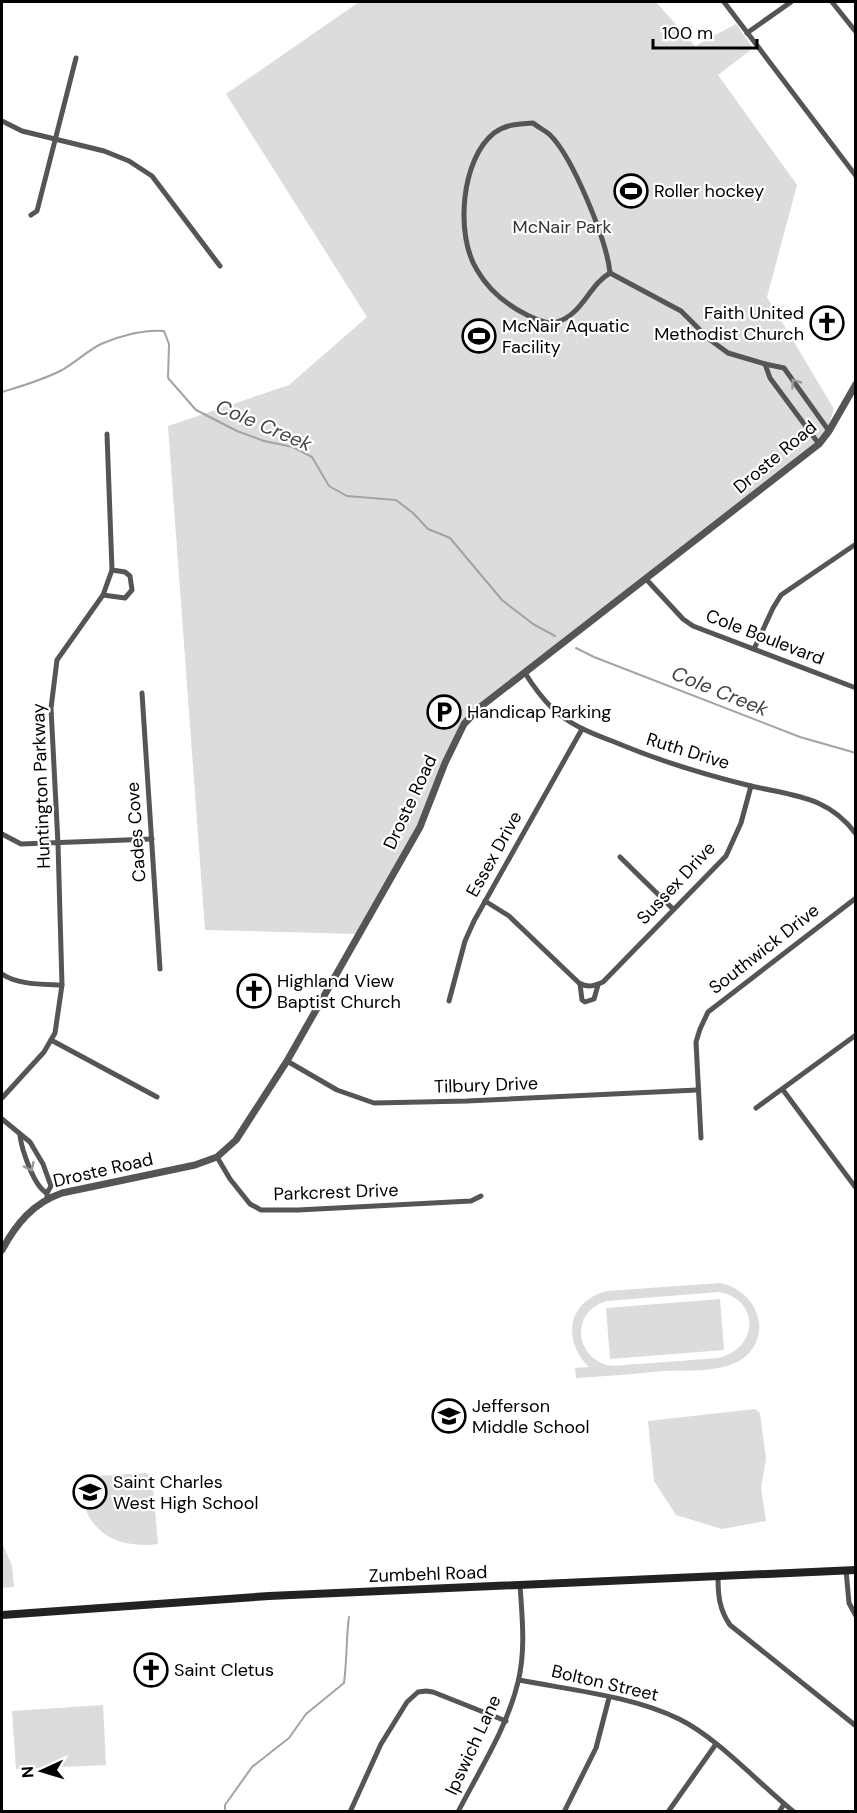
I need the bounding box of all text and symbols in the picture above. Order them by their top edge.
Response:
scale bar [653,12,756,50]
text: 100 m [662,21,713,45]
sports icon: Roller hockey [613,173,649,209]
place label: Roller hockey [654,179,764,203]
park label: McNair Park [513,215,611,239]
place label: Faith United Methodist Church [654,301,804,346]
church icon: Faith United Methodist Church [809,305,845,341]
place label: McNair Aquatic Facility [502,314,630,359]
sports icon: McNair Aquatic Facility [461,318,497,354]
one-way arrow [791,379,802,390]
water label: Cole Creek [212,393,317,457]
street label: Droste Road [728,415,822,499]
street label: Cole Boulevard [702,603,828,671]
water label: Cole Creek [668,660,773,723]
parking icon: Handicap Parking [426,694,462,730]
place label: Handicap Parking [467,700,611,724]
street label: Huntington Parkway [26,703,56,869]
street label: Ruth Drive [643,727,733,775]
street label: Droste Road [378,751,442,853]
street label: Cades Cove [121,781,151,883]
street label: Essex Drive [461,807,527,901]
street label: Sussex Drive [631,836,721,930]
street label: Southwick Drive [704,898,824,1000]
place label: Highland View Baptist Church [277,969,401,1014]
church icon: Highland View Baptist Church [236,973,272,1009]
street label: Tilbury Drive [434,1071,538,1099]
street label: Droste Road [51,1147,155,1193]
one-way arrow [22,1160,34,1171]
street label: Parkcrest Drive [273,1178,399,1206]
place label: Jefferson Middle School [472,1394,590,1439]
school or university icon: Jefferson Middle School [431,1398,467,1434]
place label: Saint Charles West High School [113,1470,258,1515]
school or university icon: Saint Charles West High School [72,1474,108,1510]
street label: Zumbehl Road [368,1560,488,1588]
church icon: Saint Cletus [133,1652,169,1688]
place label: Saint Cletus [174,1658,274,1682]
street label: Bolton Street [549,1659,661,1707]
street label: Ipswich Lane [439,1691,507,1799]
north arrow [12,1741,72,1801]
text: N [17,1765,38,1779]

